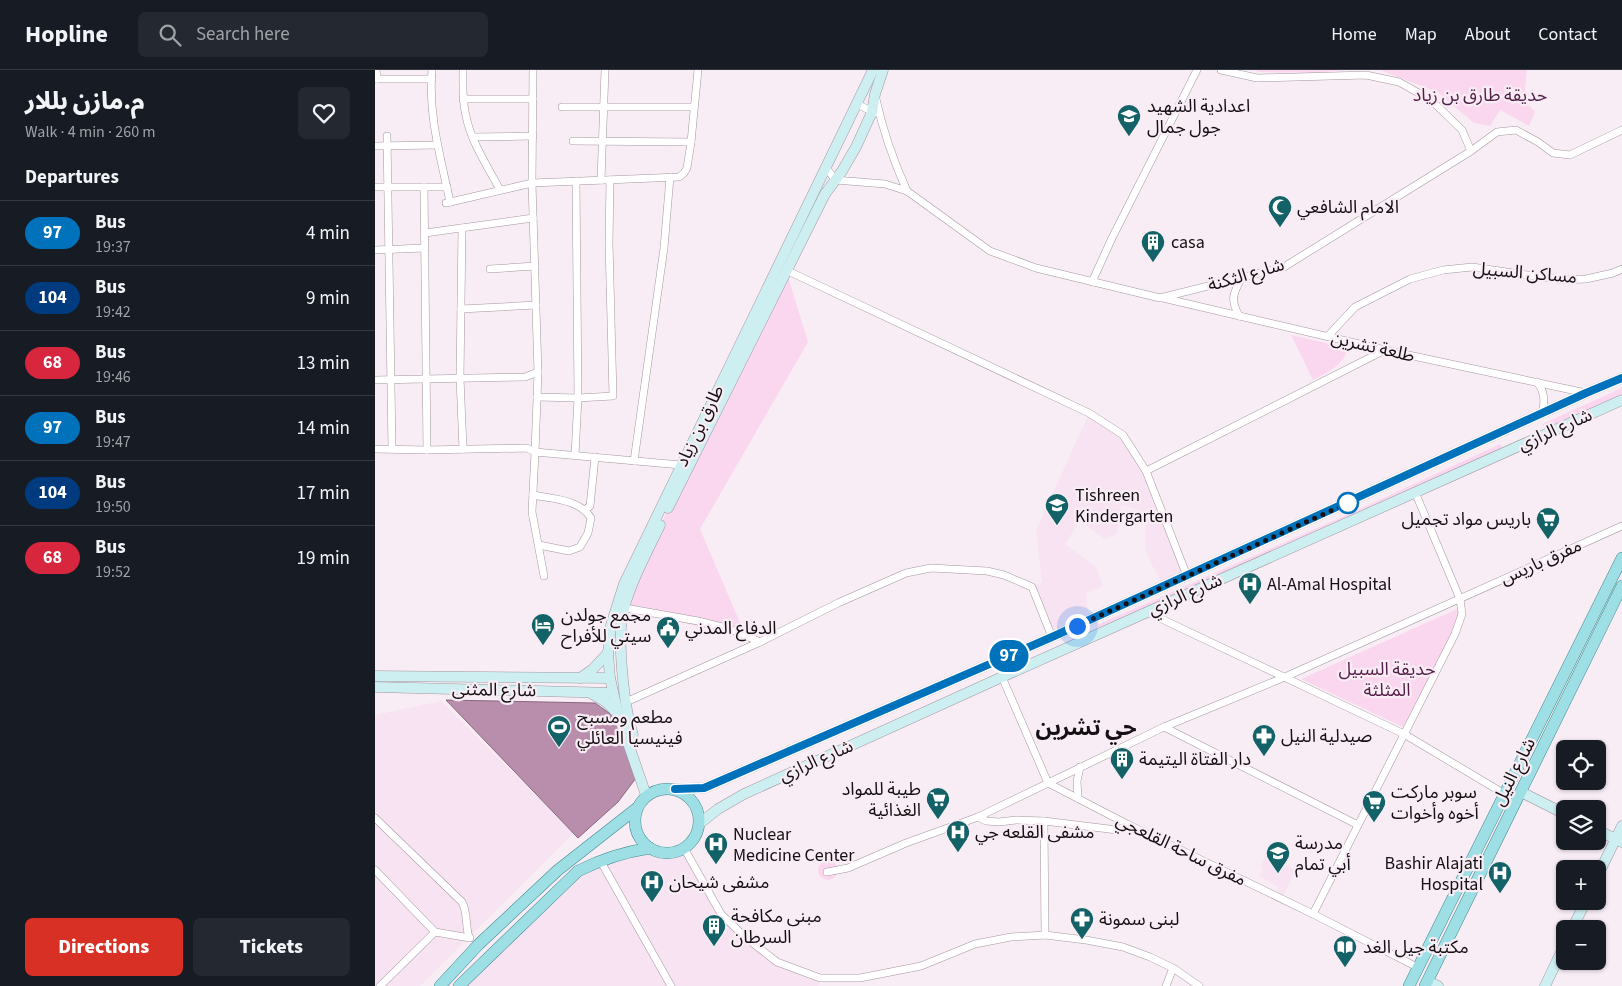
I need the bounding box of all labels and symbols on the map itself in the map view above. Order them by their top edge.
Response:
park label: حديقة طارق بن زياد [1413,83,1547,108]
place label: اعدادية الشهيد جول جمال [1147,94,1250,140]
school or university icon: اعدادية الشهيد جول جمال [1116,103,1142,137]
mosque icon: الامام الشافعي [1267,194,1293,228]
place label: الامام الشافعي [1297,195,1399,221]
building icon: casa [1140,229,1166,263]
place label: casa [1171,230,1205,255]
street label: شارع الثكنة [1205,252,1287,299]
street label: مساكن السبيل [1472,256,1578,290]
street label: طلعة تشرين [1329,325,1417,369]
street label: طارق بن زياد [670,381,730,471]
street label: شارع الرازي [1514,403,1597,458]
place label: Tishreen Kindergarten [1075,483,1173,529]
school or university icon: Tishreen Kindergarten [1044,492,1070,526]
unlabelled marker [1337,492,1359,514]
supermarket icon: باريس مواد تجميل [1535,506,1561,540]
place label: باريس مواد تجميل [1402,507,1531,532]
street label: مفرق باريس [1496,533,1586,591]
street label: شارع الرازي [1144,568,1227,623]
hospital icon: Al-Amal Hospital [1237,571,1263,605]
place label: Al-Amal Hospital [1267,572,1392,597]
place label: مجمع جولدن سيتي للأفراح [561,603,651,649]
hotel icon: مجمع جولدن سيتي للأفراح [530,612,556,646]
your location [1065,614,1090,639]
public building icon: الدفاع المدني [655,615,681,649]
place label: الدفاع المدني [685,616,777,642]
line badge: 97 [987,640,1031,672]
park label: حديقة السبيل المثلثة [1338,657,1436,703]
street label: شارع المثنى [452,677,536,704]
place label: مطعم ومسبح فينيسيا العائلي [577,705,683,751]
district label: حي تشرين [1035,712,1137,745]
sports icon: مطعم ومسبح فينيسيا العائلي [546,714,572,748]
pharmacy icon: صيدلية النيل [1251,723,1277,757]
place label: صيدلية النيل [1281,724,1372,749]
street label: شارع النيل [1486,733,1543,811]
street label: شارع الرازي [775,734,858,789]
building icon: دار الفتاة اليتيمة [1109,746,1135,780]
place label: دار الفتاة اليتيمة [1139,747,1251,772]
place label: طيبة للمواد الغذائية [842,777,921,823]
place label: سوبر ماركت أخوه وأخوات [1391,780,1479,826]
supermarket icon: طيبة للمواد الغذائية [925,786,951,820]
supermarket icon: سوبر ماركت أخوه وأخوات [1361,789,1387,823]
street label: مفرق ساحة القلعجي [1112,808,1250,893]
hospital icon: مشفى القلعه جي [945,819,971,853]
place label: مشفى القلعه جي [975,820,1094,845]
place label: Nuclear Medicine Center [733,822,855,868]
hospital icon: Nuclear Medicine Center [703,831,729,865]
place label: مدرسة أبي تمام [1295,831,1351,878]
school or university icon: مدرسة أبي تمام [1265,840,1291,874]
place label: Bashir Alajati Hospital [1385,851,1483,897]
hospital icon: Bashir Alajati Hospital [1487,860,1513,894]
hospital icon: مشفى شيحان [639,869,665,903]
place label: مشفى شيحان [669,870,769,895]
place label: مبنى مكافحة السرطان [731,904,822,950]
pharmacy icon: لبنى سمونة [1069,906,1095,940]
place label: لبنى سمونة [1099,907,1179,932]
building icon: مبنى مكافحة السرطان [701,913,727,947]
library icon: مكتبة جيل الغد [1332,934,1358,968]
place label: مكتبة جيل الغد [1363,935,1469,960]

